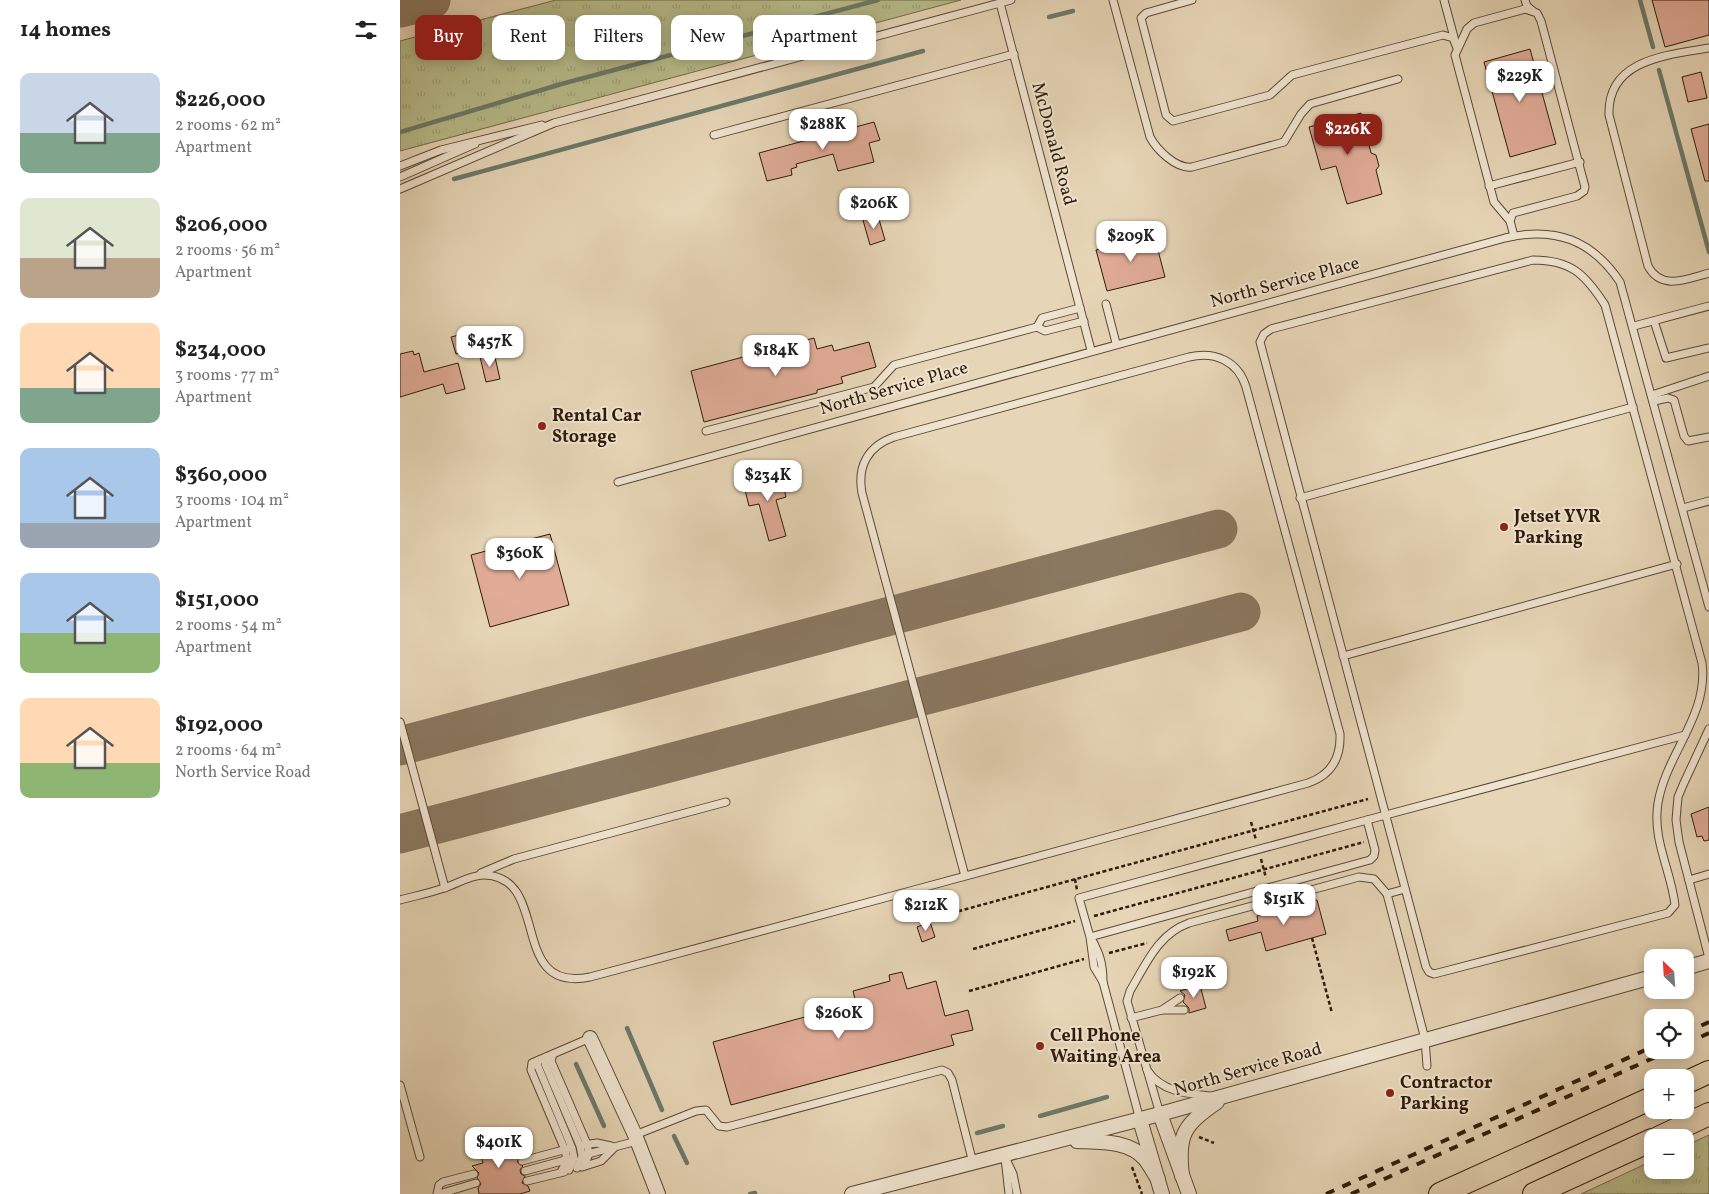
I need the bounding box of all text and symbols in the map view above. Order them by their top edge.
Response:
chip: Buy [415,15,482,60]
chip: Rent [492,15,565,60]
chip: Filters [575,15,661,60]
chip: New [671,15,743,60]
chip: Apartment [753,15,876,60]
text: 14 homes [20,16,111,45]
icon: filters [352,16,380,44]
pin: $229K [1485,61,1555,103]
text: $229K [1497,66,1543,88]
street label: McDonald Road [1025,80,1081,208]
text: $226,000 [175,86,265,115]
icon: home [60,93,120,153]
pin: $288K [788,108,858,151]
text: $288K [800,114,846,136]
pin: $226K [1313,114,1383,156]
text: 2 rooms · 62 m² [175,115,281,137]
text: $226K [1325,119,1371,141]
text: Apartment [175,137,252,159]
pin: $206K [839,188,909,230]
text: $206K [850,193,898,215]
text: $206,000 [175,211,267,240]
icon: home [60,218,120,278]
pin: $209K [1096,220,1166,263]
text: $209K [1107,226,1155,248]
text: 2 rooms · 56 m² [175,240,280,262]
street label: North Service Place [1208,251,1362,315]
text: Apartment [175,262,252,284]
pin: $457K [455,326,525,368]
text: $457K [467,331,513,353]
pin: $184K [741,334,811,377]
text: $234,000 [175,336,266,365]
text: $184K [754,340,798,362]
icon: home [60,343,120,403]
street label: North Service Place [817,356,971,422]
text: 3 rooms · 77 m² [175,365,279,387]
text: Apartment [175,387,252,409]
place label: Rental Car Storage [552,404,642,450]
marker: Rental Car Storage [536,420,548,432]
pin: $234K [733,460,803,502]
text: $360,000 [175,461,267,490]
text: $234K [745,465,791,487]
icon: home [60,468,120,528]
text: 3 rooms · 104 m² [175,490,289,512]
place label: Jetset YVR Parking [1513,505,1601,551]
text: Apartment [175,512,252,534]
marker: Jetset YVR Parking [1498,521,1510,533]
pin: $360K [485,538,555,580]
text: $360K [496,543,544,565]
text: $151,000 [175,586,259,615]
icon: home [60,593,120,653]
text: 2 rooms · 54 m² [175,615,282,637]
text: Apartment [175,637,252,659]
text: $192,000 [175,711,263,740]
icon: home [60,718,120,778]
text: 2 rooms · 64 m² [175,740,282,762]
text: North Service Road [175,762,311,784]
pin: $151K [1249,884,1319,926]
text: $151K [1263,889,1305,911]
pin: $212K [891,890,961,932]
text: $212K [904,895,948,917]
north arrow [1644,949,1694,999]
map controls [1644,949,1694,1179]
pin: $192K [1159,956,1229,999]
text: $192K [1172,962,1216,984]
pin: $260K [804,998,874,1040]
text: $260K [815,1003,863,1025]
button: locate [1644,1009,1694,1059]
place label: Cell Phone Waiting Area [1050,1024,1162,1070]
street label: North Service Road [1171,1037,1325,1103]
marker: Cell Phone Waiting Area [1034,1040,1046,1052]
button: + [1644,1069,1694,1119]
place label: Contractor Parking [1400,1071,1493,1117]
marker: Contractor Parking [1384,1087,1396,1099]
pin: $401K [464,1126,534,1169]
button: − [1644,1129,1694,1179]
text: $401K [476,1132,522,1154]

